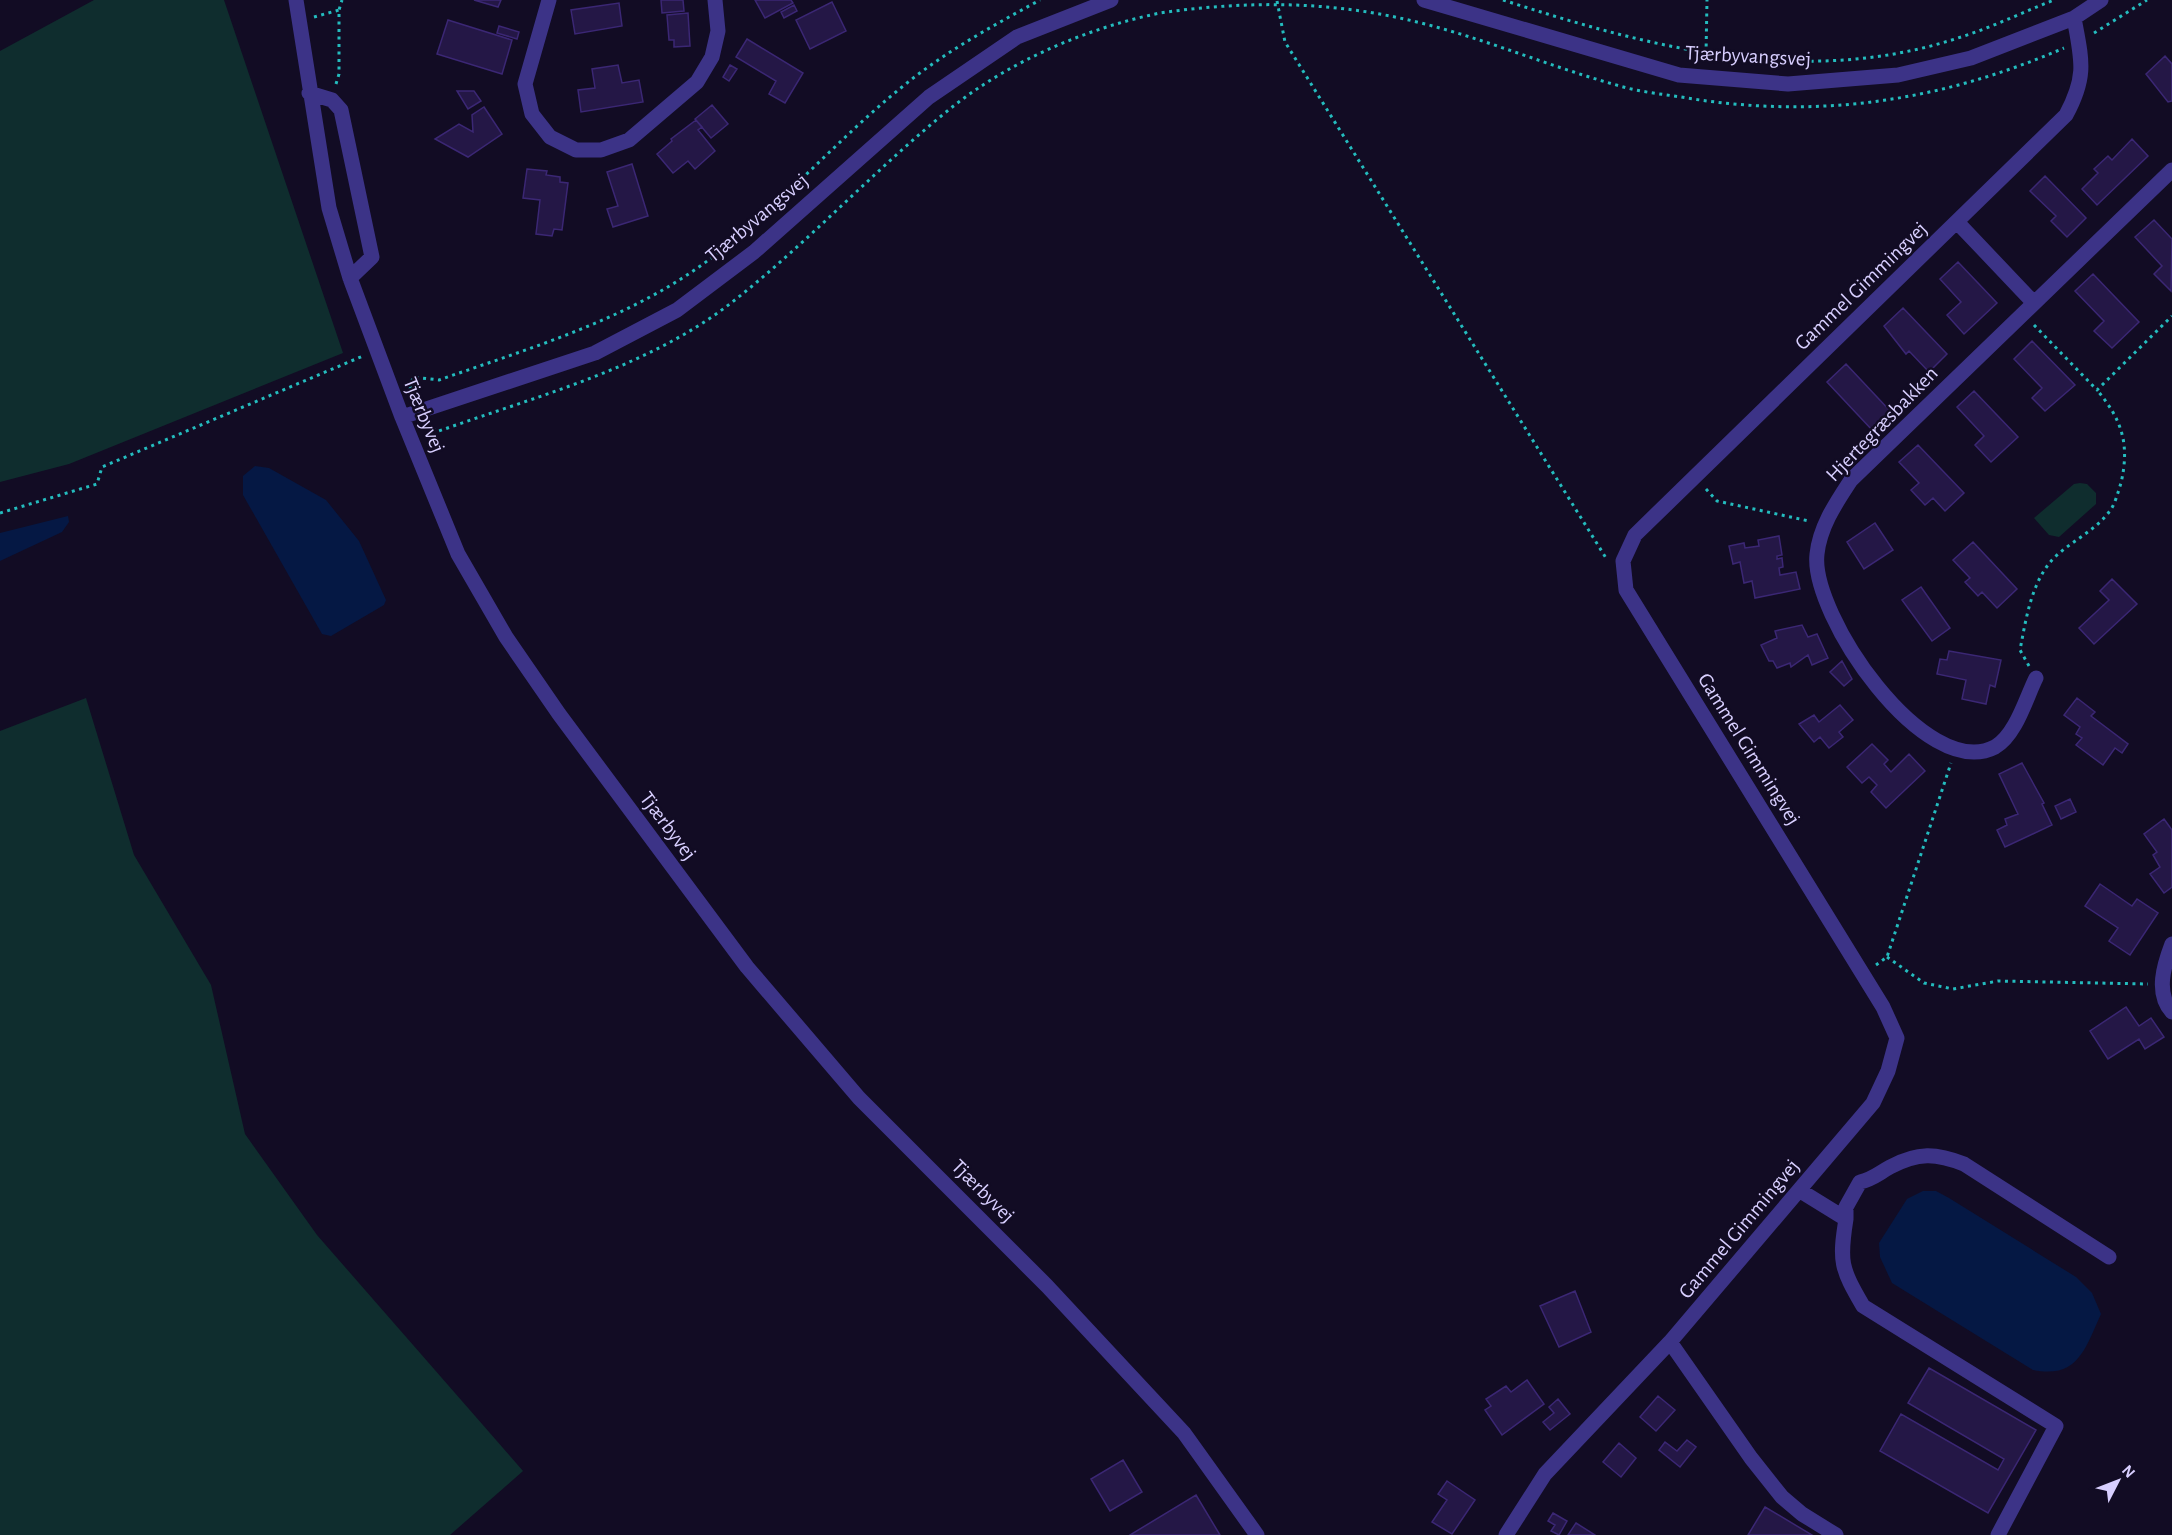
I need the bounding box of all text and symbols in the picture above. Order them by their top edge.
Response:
street label: Tjærbyvangsvej [1684,42,1812,70]
street label: Tjærbyvangsvej [702,169,812,267]
street label: Gammel Gimmingvej [1791,218,1931,354]
street label: Hjertegræsbakken [1822,362,1942,486]
street label: Tjærbyvej [399,374,449,456]
street label: Gammel Gimmingvej [1694,669,1804,829]
street label: Tjærbyvej [636,788,700,864]
street label: Gammel Gimmingvej [1675,1155,1803,1303]
street label: Tjærbyvej [948,1156,1018,1226]
north arrow [2088,1451,2148,1511]
text: N [2119,1462,2138,1481]

